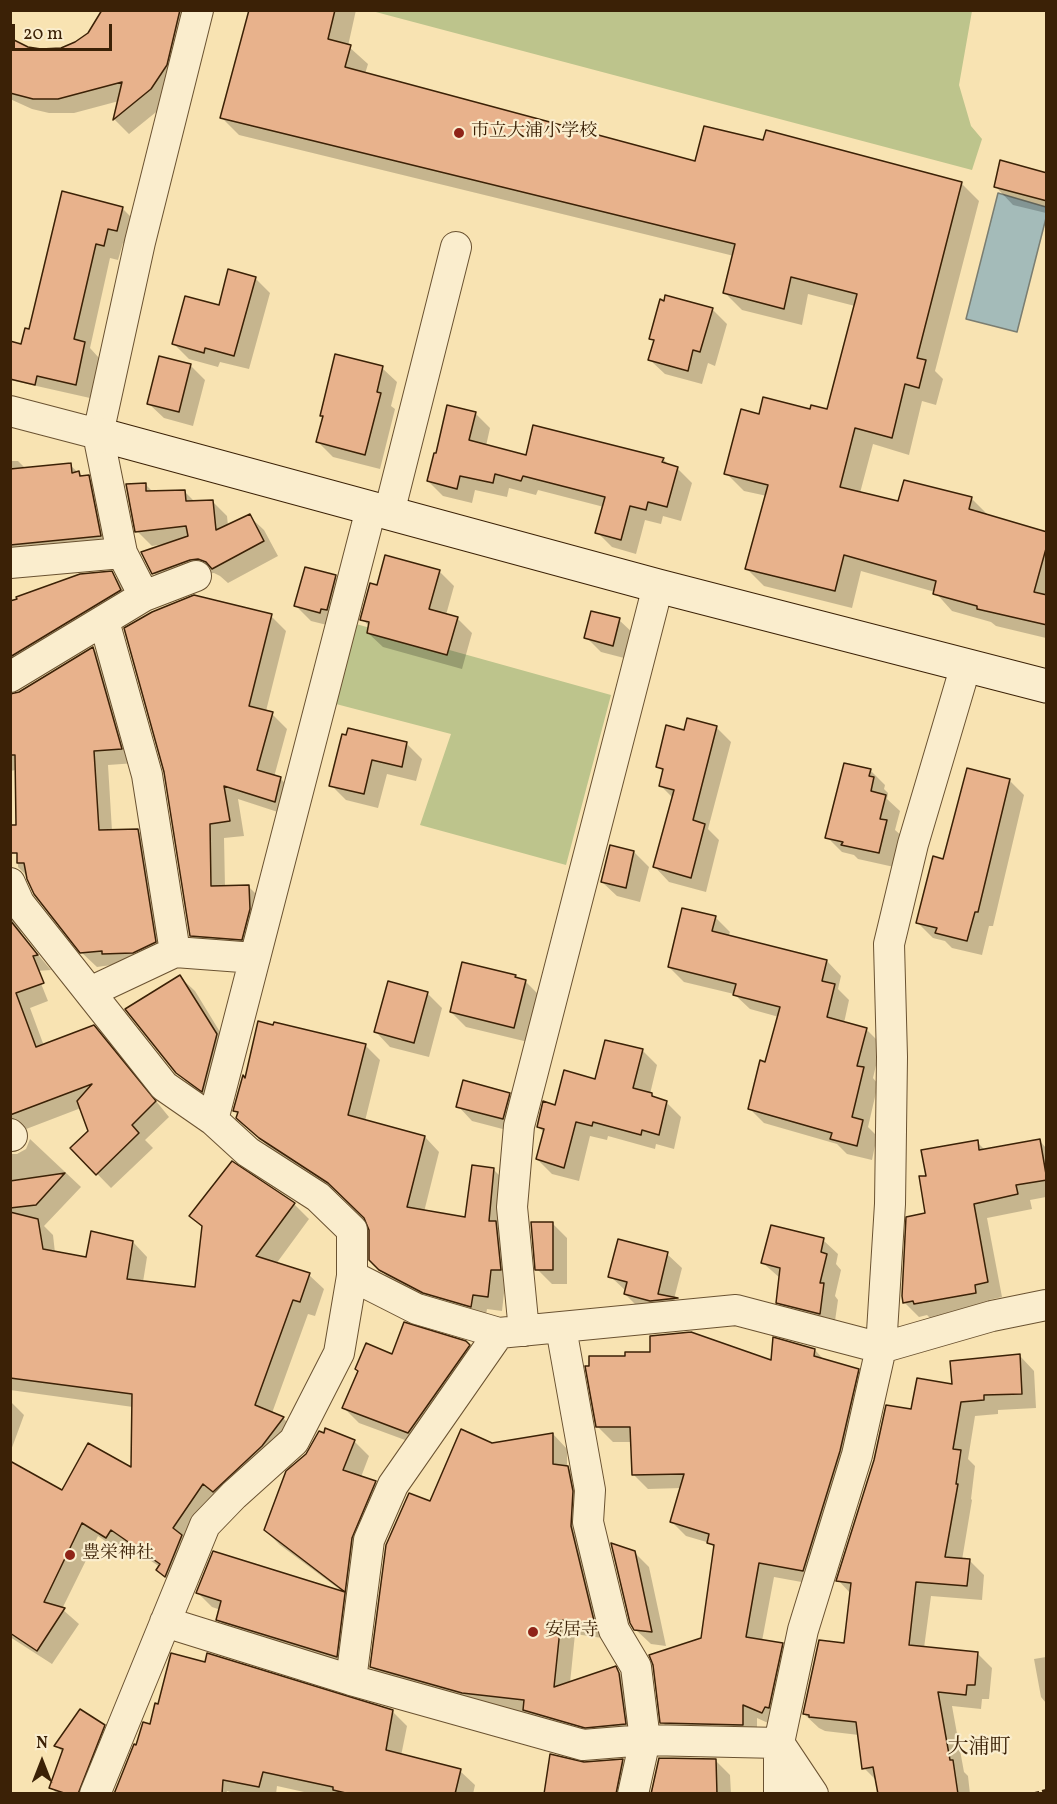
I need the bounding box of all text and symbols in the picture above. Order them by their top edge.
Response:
scale bar [15,12,116,50]
text: 20 m [23,22,63,47]
place label: 市立大浦小学校 [471,122,597,144]
marker: 市立大浦小学校 [452,126,466,140]
place label: 豊栄神社 [82,1544,154,1566]
marker: 豊栄神社 [63,1548,77,1562]
place label: 安居寺 [545,1621,599,1643]
marker: 安居寺 [526,1625,540,1639]
north arrow [12,1732,72,1792]
text: N [36,1733,48,1755]
district label: 大浦町 [948,1736,1010,1762]

